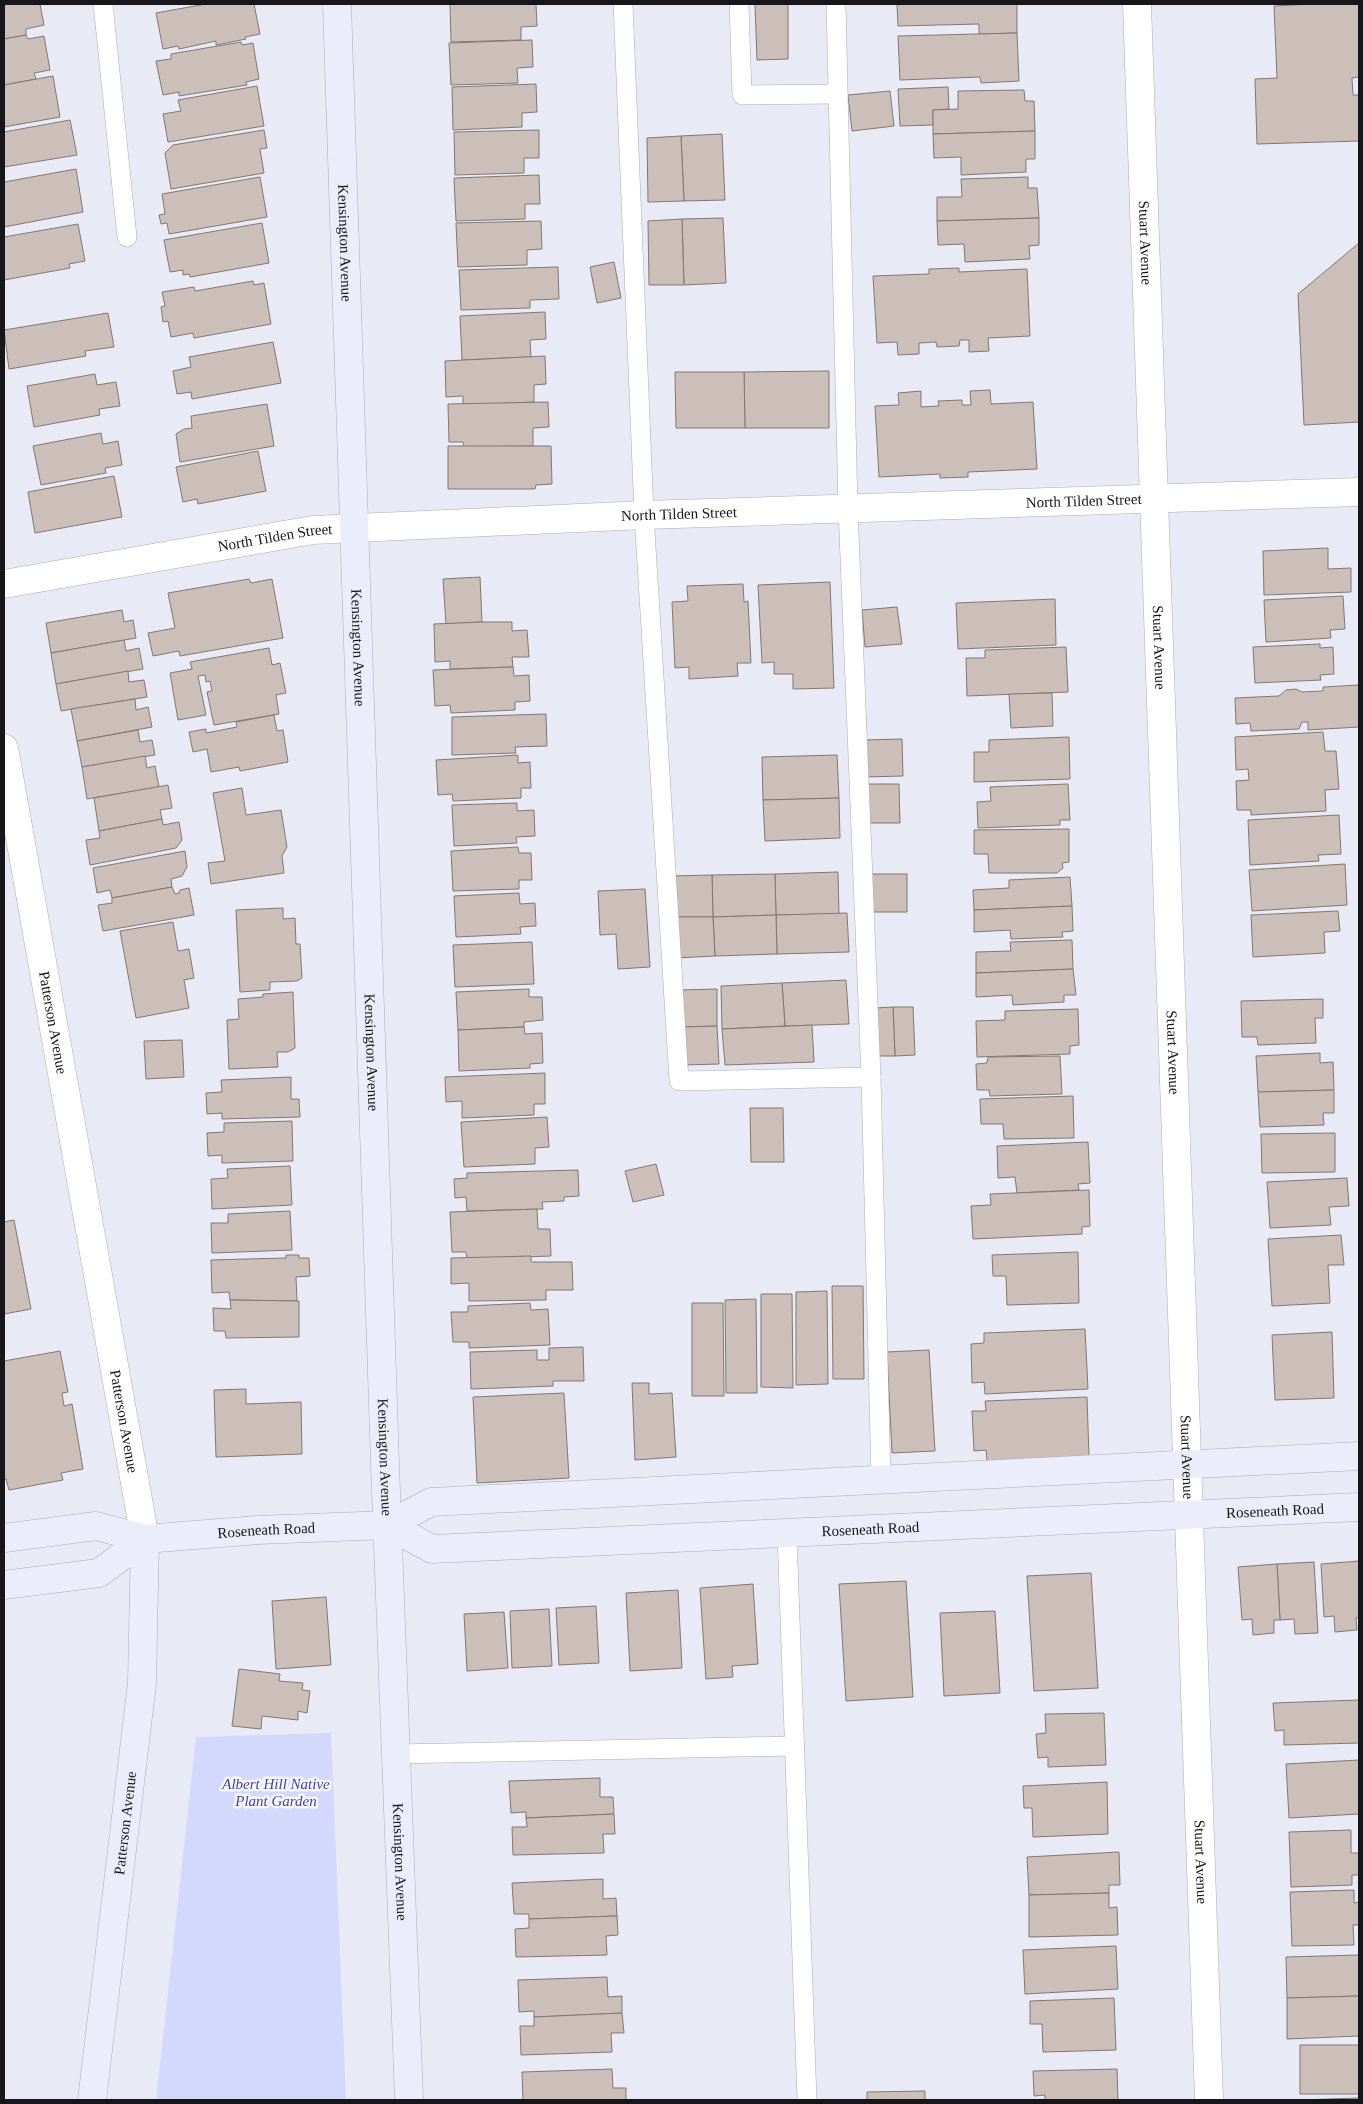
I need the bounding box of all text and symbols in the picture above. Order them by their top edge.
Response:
street label: Kensington Avenue [335,184,355,302]
street label: Stuart Avenue [1136,200,1155,286]
street label: North Tilden Street [1026,491,1143,511]
street label: North Tilden Street [621,504,738,524]
street label: North Tilden Street [216,521,333,555]
street label: Kensington Avenue [348,589,368,707]
street label: Stuart Avenue [1150,605,1169,690]
street label: Patterson Avenue [36,970,70,1076]
street label: Kensington Avenue [362,993,381,1112]
street label: Stuart Avenue [1164,1010,1182,1095]
street label: Patterson Avenue [107,1369,141,1474]
street label: Kensington Avenue [375,1398,395,1517]
street label: Stuart Avenue [1177,1415,1196,1500]
street label: Roseneath Road [1226,1501,1325,1521]
street label: Roseneath Road [821,1519,920,1539]
street label: Roseneath Road [217,1520,316,1541]
street label: Patterson Avenue [111,1770,139,1876]
park label: Albert Hill Native Plant Garden [221,1776,330,1809]
street label: Kensington Avenue [390,1803,410,1921]
street label: Stuart Avenue [1191,1819,1210,1905]

